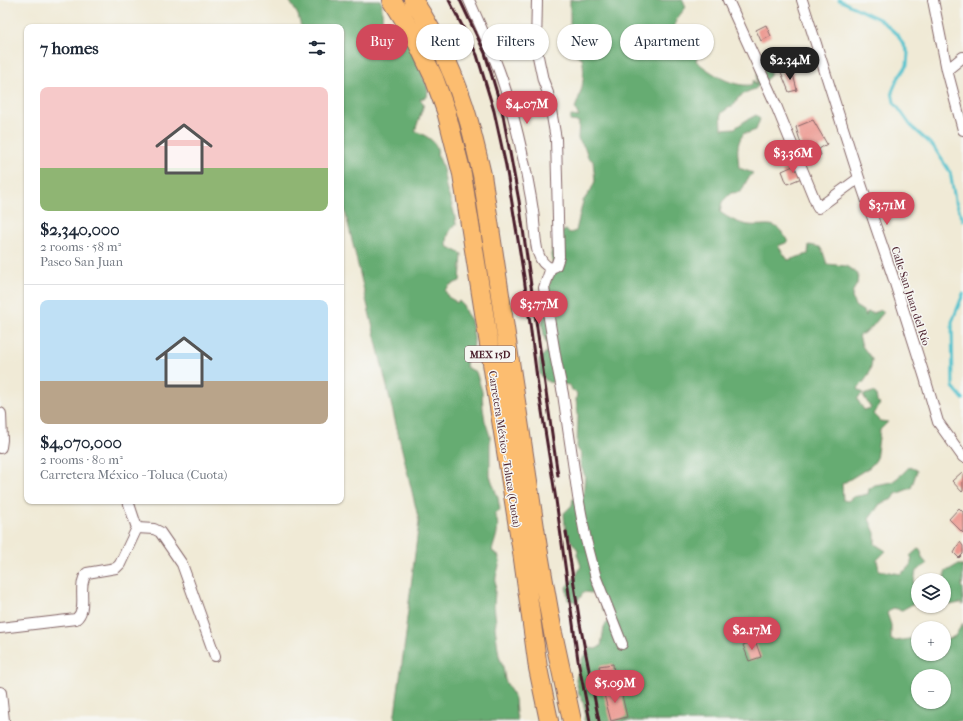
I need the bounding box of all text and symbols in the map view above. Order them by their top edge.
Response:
chip: Buy [356,24,408,60]
chip: Rent [416,24,474,60]
chip: Filters [482,24,549,60]
chip: New [557,24,612,60]
chip: Apartment [620,24,714,60]
icon: filters [306,37,328,59]
text: 7 homes [40,38,99,58]
pin: $2.34M [757,47,823,81]
text: $2.34M [769,52,811,67]
pin: $4.07M [494,91,560,125]
text: $4.07M [505,96,549,111]
icon: home [148,113,220,185]
pin: $3.36M [760,140,826,174]
text: $3.36M [773,145,813,160]
pin: $3.71M [854,192,920,226]
text: $3.71M [868,197,906,212]
text: $2,340,000 [40,219,120,239]
text: 2 rooms · 58 m² [40,239,121,254]
street label: Calle San Juan del Río [888,245,933,348]
text: Paseo San Juan [40,254,123,269]
pin: $3.77M [506,291,572,325]
text: $3.77M [520,296,558,311]
icon: home [148,326,220,398]
road number: MEX 15D [465,346,515,362]
street label: Carretera México - Toluca (Cuota) [486,370,523,528]
text: $4,070,000 [40,432,122,452]
text: 2 rooms · 80 m² [40,452,123,467]
text: Carretera México - Toluca (Cuota) [40,467,227,482]
map controls [911,573,951,709]
button: layers [911,573,951,613]
pin: $2.17M [719,617,785,651]
button: + [911,621,951,661]
text: $2.17M [732,622,772,637]
button: − [911,669,951,709]
pin: $5.09M [582,670,648,704]
text: $5.09M [594,675,636,690]

